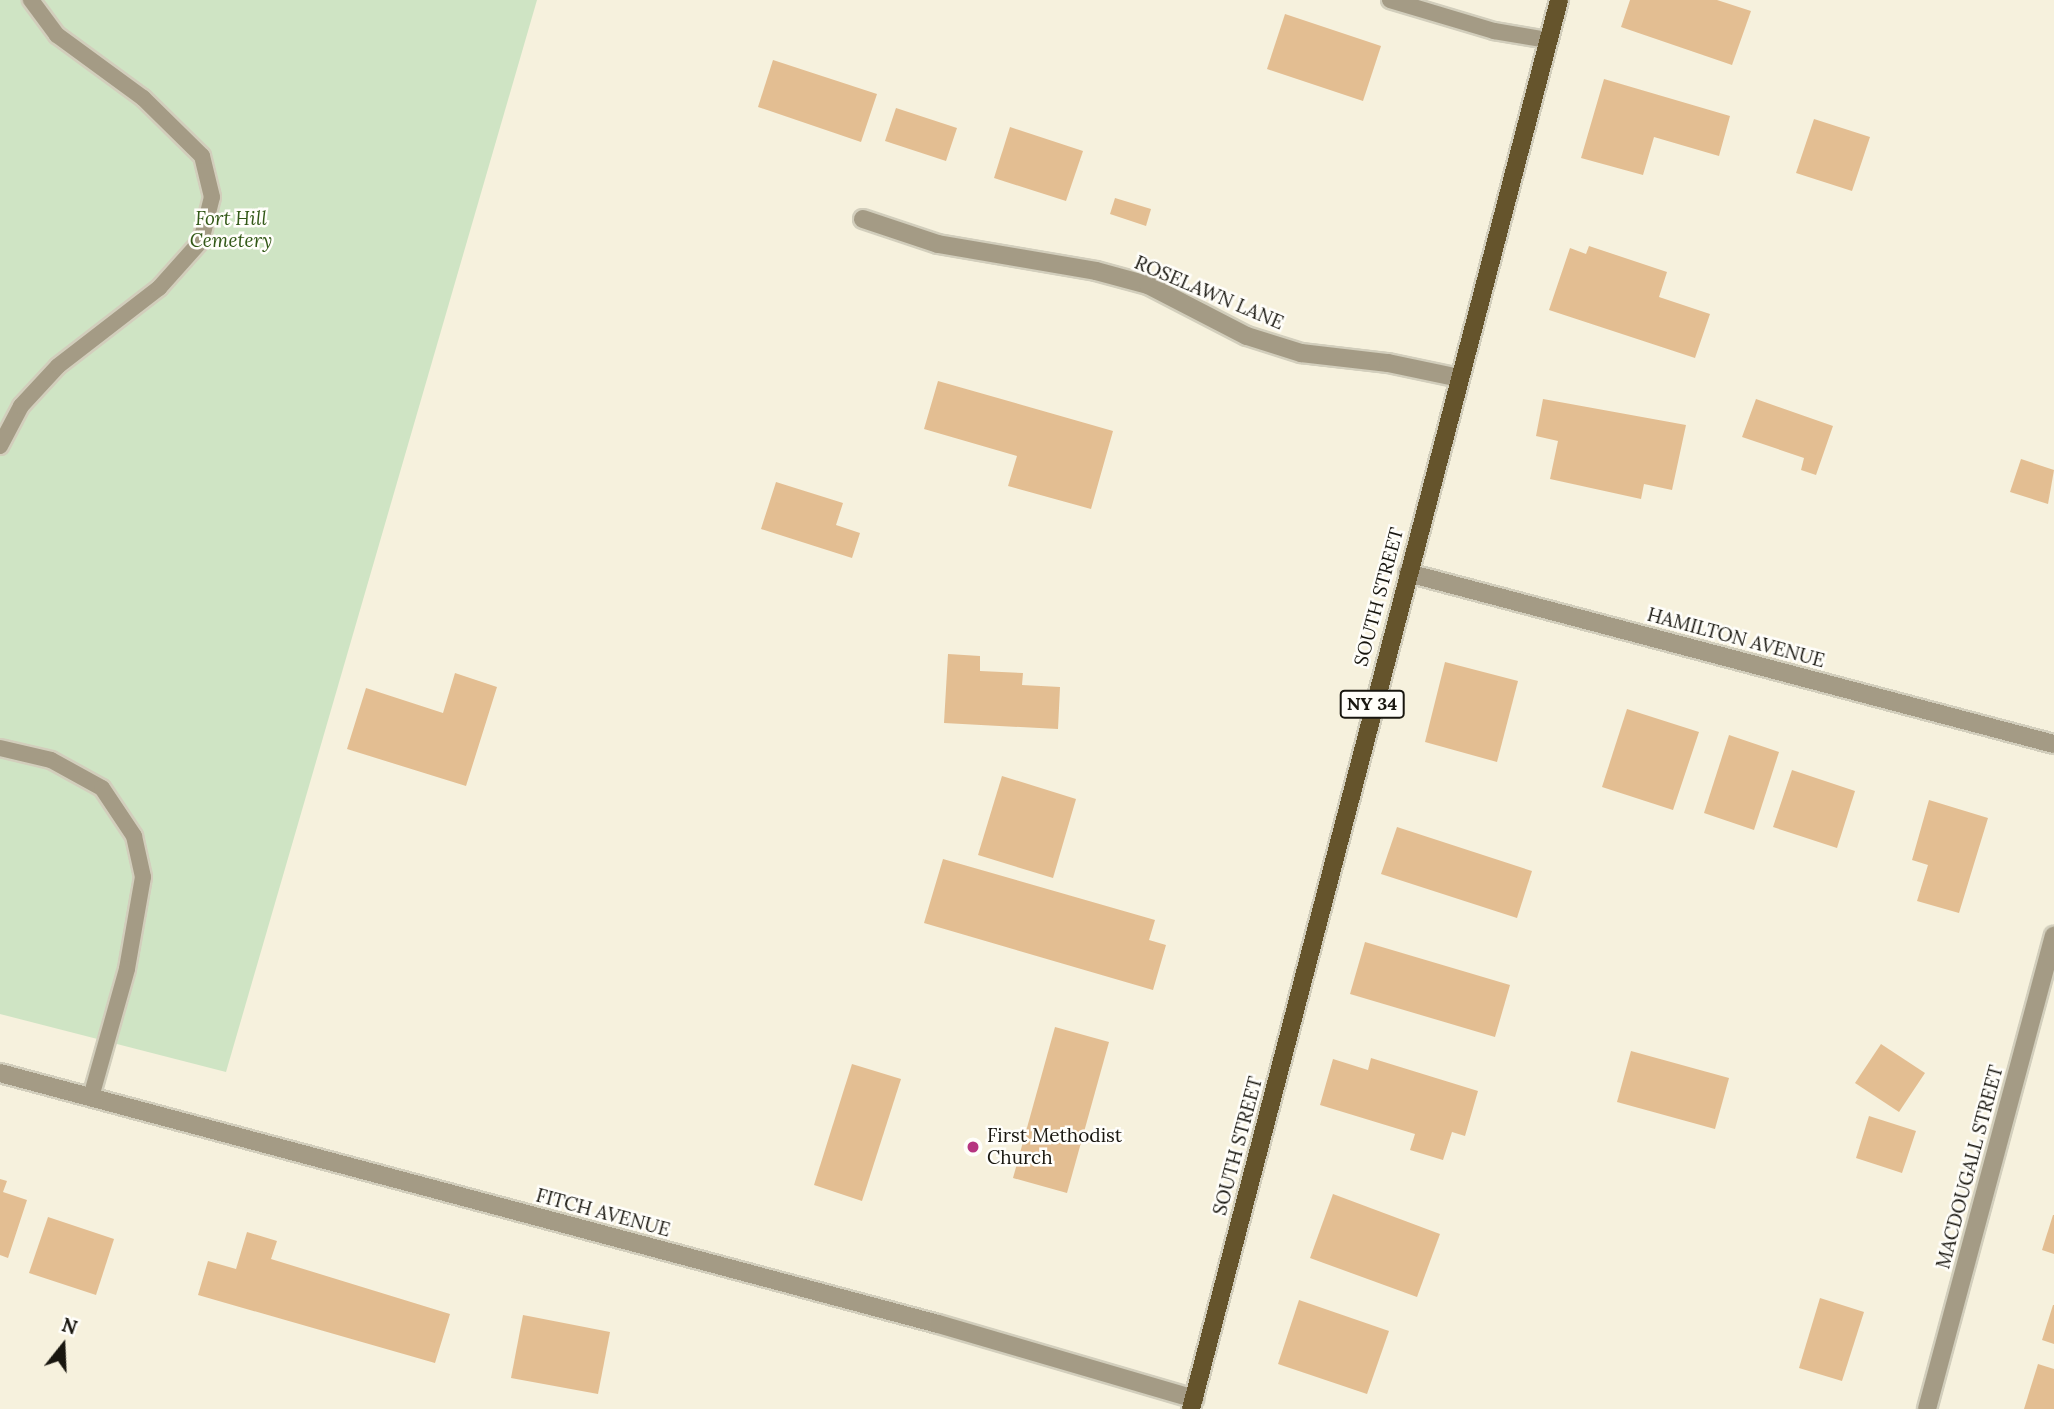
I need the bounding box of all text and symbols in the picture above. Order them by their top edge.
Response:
park label: Fort Hill Cemetery [190,208,272,252]
street label: ROSELAWN LANE [1131,251,1287,335]
street label: SOUTH STREET [1350,525,1408,669]
street label: HAMILTON AVENUE [1645,603,1827,673]
road number: NY 34 [1339,690,1405,718]
street label: MACDOUGALL STREET [1932,1063,2008,1271]
street label: SOUTH STREET [1209,1074,1267,1218]
place label: First Methodist Church [987,1125,1122,1169]
marker: First Methodist Church [965,1139,981,1155]
street label: FITCH AVENUE [533,1184,673,1242]
north arrow [28,1311,98,1381]
text: N [59,1312,80,1340]

